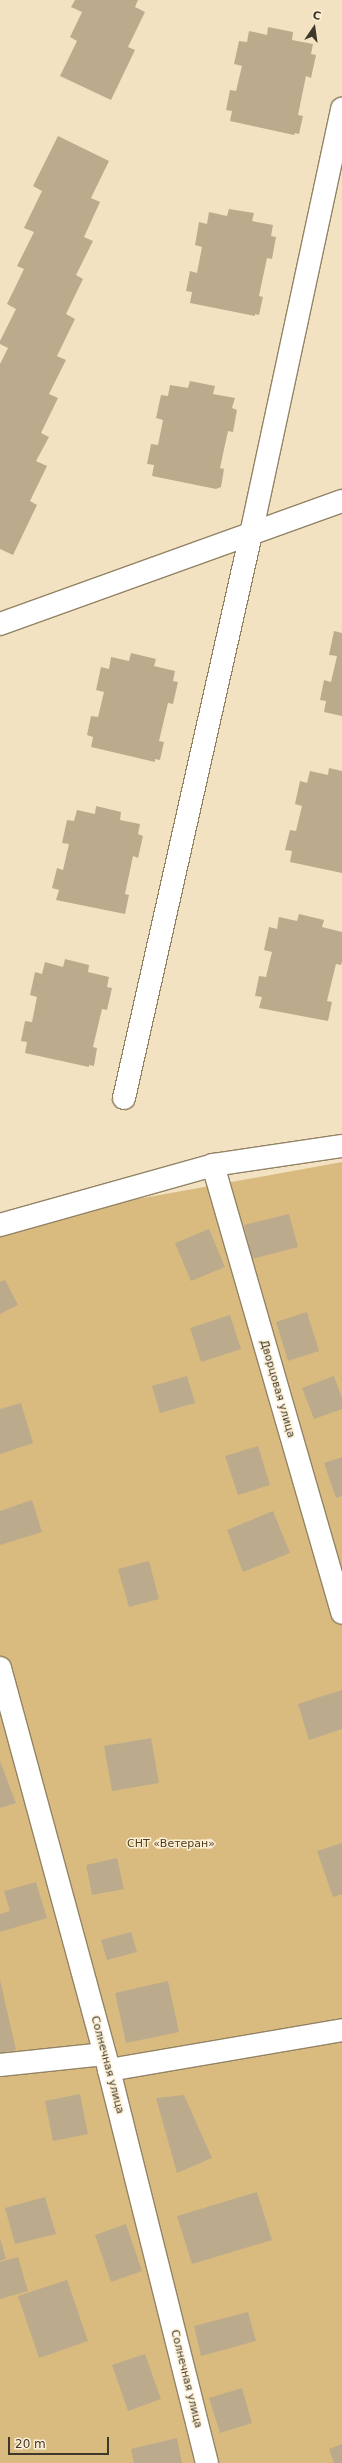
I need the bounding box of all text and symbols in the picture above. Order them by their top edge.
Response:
north arrow [294,8,334,48]
text: С [311,9,322,23]
street label: Дворцовая улица [257,1339,297,1439]
park label: СНТ «Ветеран» [127,1837,215,1851]
street label: Солнечная улица [88,2015,126,2115]
street label: Солнечная улица [167,2328,205,2430]
scale bar [10,2429,111,2455]
text: 20 m [15,2437,46,2451]

